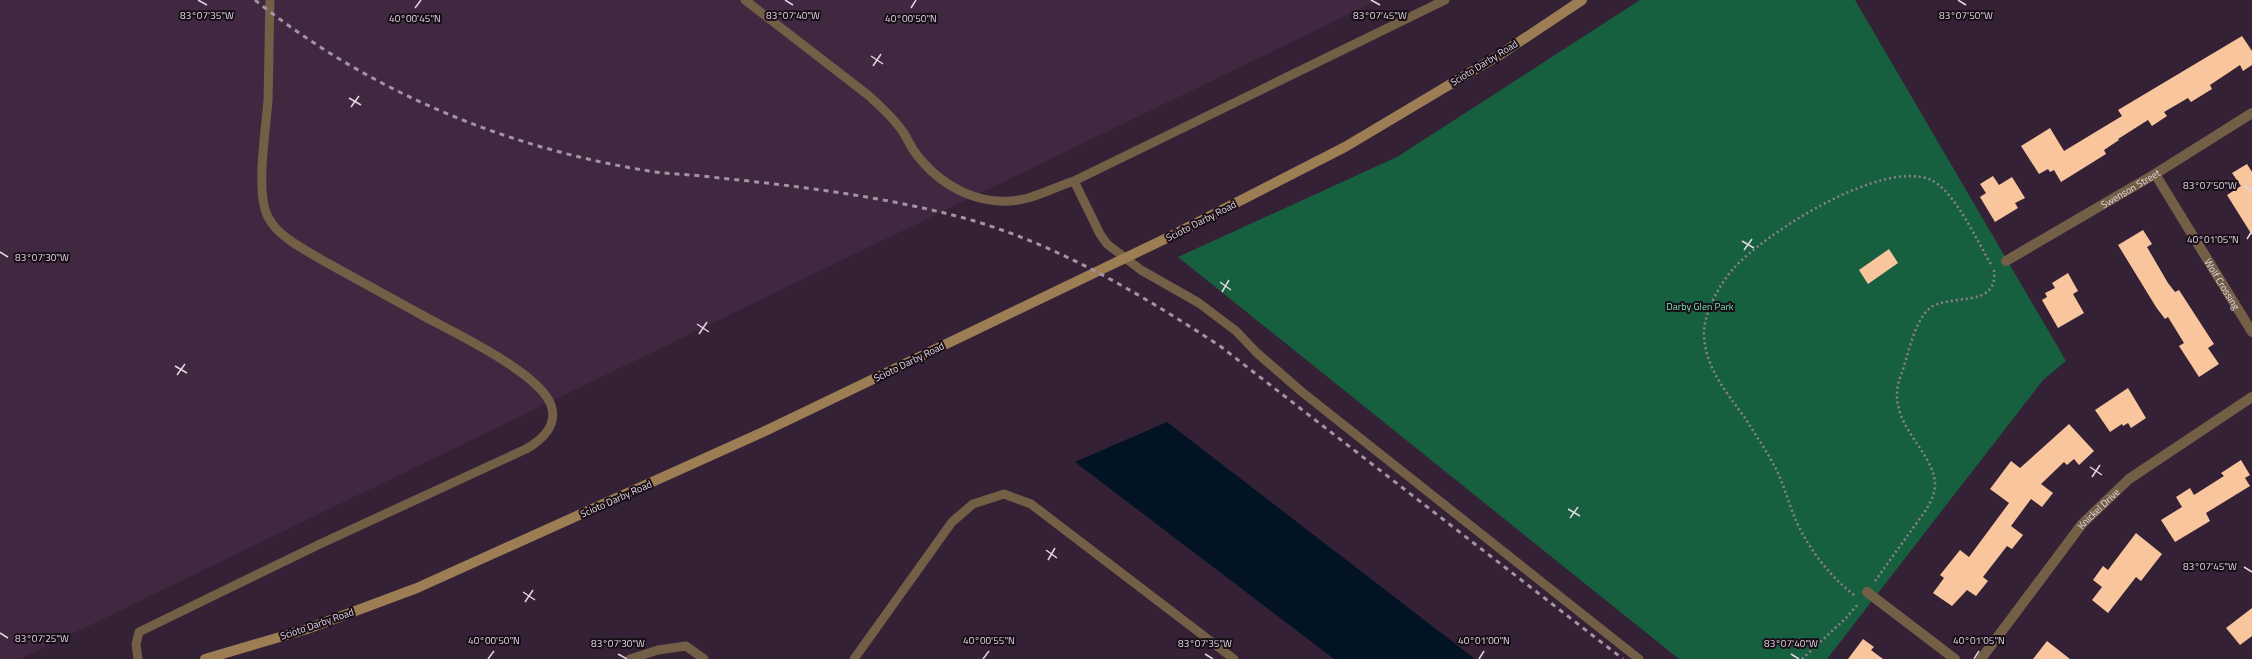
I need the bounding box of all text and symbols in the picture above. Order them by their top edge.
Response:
text: 83°07'35"W [180,8,234,23]
text: 83°07'40"W [766,8,820,23]
text: 83°07'45"W [1353,8,1407,23]
text: 83°07'50"W [1939,8,1993,23]
text: 40°00'45"N [389,11,441,26]
text: 40°00'50"N [885,11,937,26]
street label: Scioto Darby Road [1447,36,1521,90]
street label: Swenson Street [2098,165,2163,212]
text: 83°07'50"W [2183,178,2237,193]
street label: Scioto Darby Road [1163,197,1239,245]
text: 40°01'05"N [2187,232,2239,247]
text: 83°07'30"W [15,250,69,265]
street label: Wolf Crossing [2201,255,2244,313]
park label: Darby Glen Park [1666,299,1734,314]
street label: Scioto Darby Road [871,338,947,386]
street label: Scioto Darby Road [578,476,654,522]
street label: Knickel Drive [2073,484,2123,532]
text: 83°07'45"W [2183,559,2237,574]
street label: Scioto Darby Road [278,604,356,644]
text: 83°07'25"W [15,631,69,646]
text: 40°00'50"N [468,633,520,648]
text: 40°00'55"N [963,633,1015,648]
text: 40°01'00"N [1458,633,1510,648]
text: 40°01'05"N [1953,633,2005,648]
text: 83°07'30"W [591,636,645,651]
text: 83°07'35"W [1178,636,1232,651]
text: 83°07'40"W [1764,636,1818,651]

